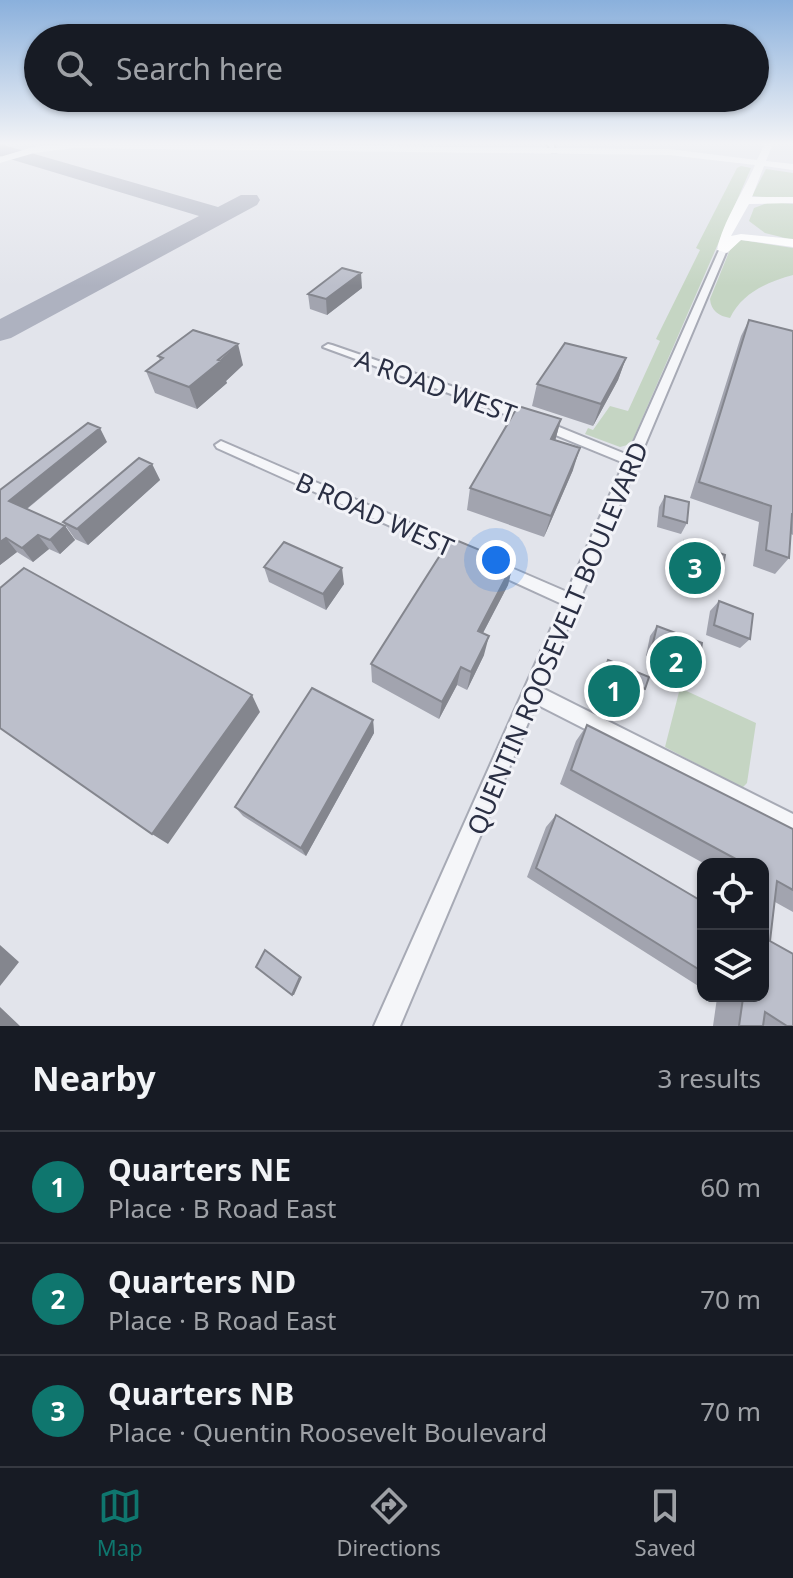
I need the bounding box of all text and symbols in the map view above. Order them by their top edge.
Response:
search box [24,24,769,112]
icon: search [52,46,96,90]
text: Search here [116,48,283,89]
street label: A ROAD WEST [350,340,522,432]
street label: QUENTIN ROOSEVELT BOULEVARD [458,436,656,840]
street label: B ROAD WEST [290,463,460,565]
pin: 3 [669,538,721,598]
your location [476,540,516,580]
pin: 2 [650,632,702,692]
pin: 1 [588,661,640,721]
map controls [697,858,769,1002]
button: locate [697,858,769,930]
button: layers [697,930,769,1002]
text: Nearby [32,1055,156,1101]
text: 3 results [657,1060,761,1096]
text: Quarters NE [108,1149,291,1190]
text: 1 [51,1169,65,1205]
text: 60 m [700,1169,761,1205]
text: Place · B Road East [108,1190,336,1226]
text: Quarters ND [108,1261,296,1302]
text: 2 [51,1281,65,1317]
text: 70 m [700,1281,761,1317]
text: Place · B Road East [108,1302,336,1338]
text: Quarters NB [108,1373,294,1414]
text: 3 [51,1393,65,1429]
text: 70 m [700,1393,761,1429]
text: Place · Quentin Roosevelt Boulevard [108,1414,547,1450]
tab: Map [97,1484,143,1562]
tab: Directions [336,1484,441,1562]
tab: Saved [635,1484,696,1562]

